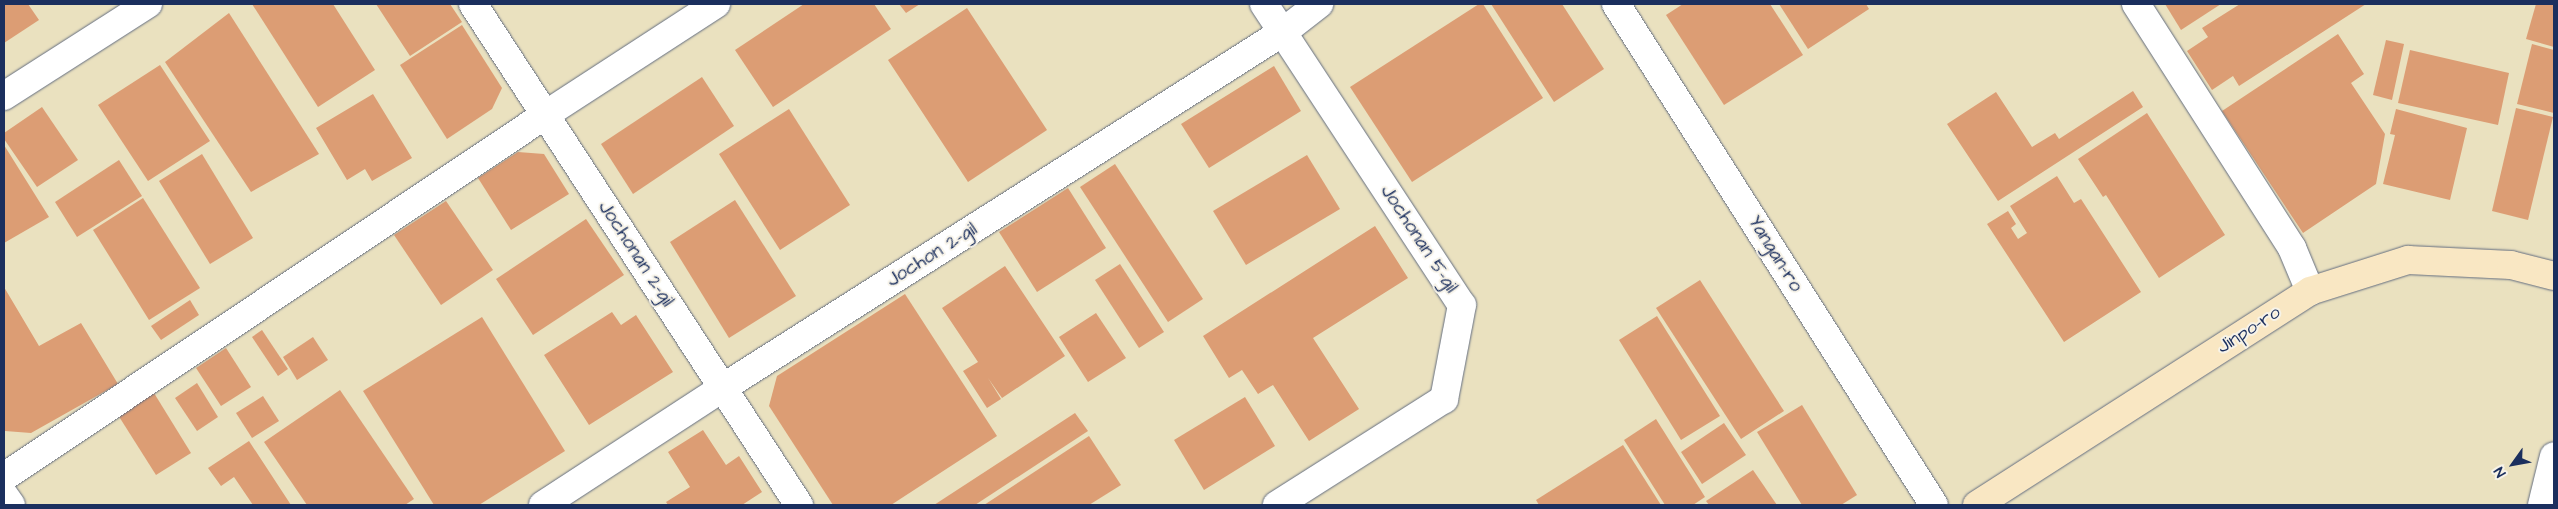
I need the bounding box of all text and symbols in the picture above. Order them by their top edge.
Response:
street label: Jochonan 5-gil [1376,181,1462,297]
street label: Jochonan 2-gil [593,197,679,311]
street label: Yangan-ro [1743,212,1807,296]
street label: Jochon 2-gil [883,218,981,292]
street label: Jinpo-ro [2213,301,2285,359]
north arrow [2488,439,2538,489]
text: N [2489,463,2511,481]

